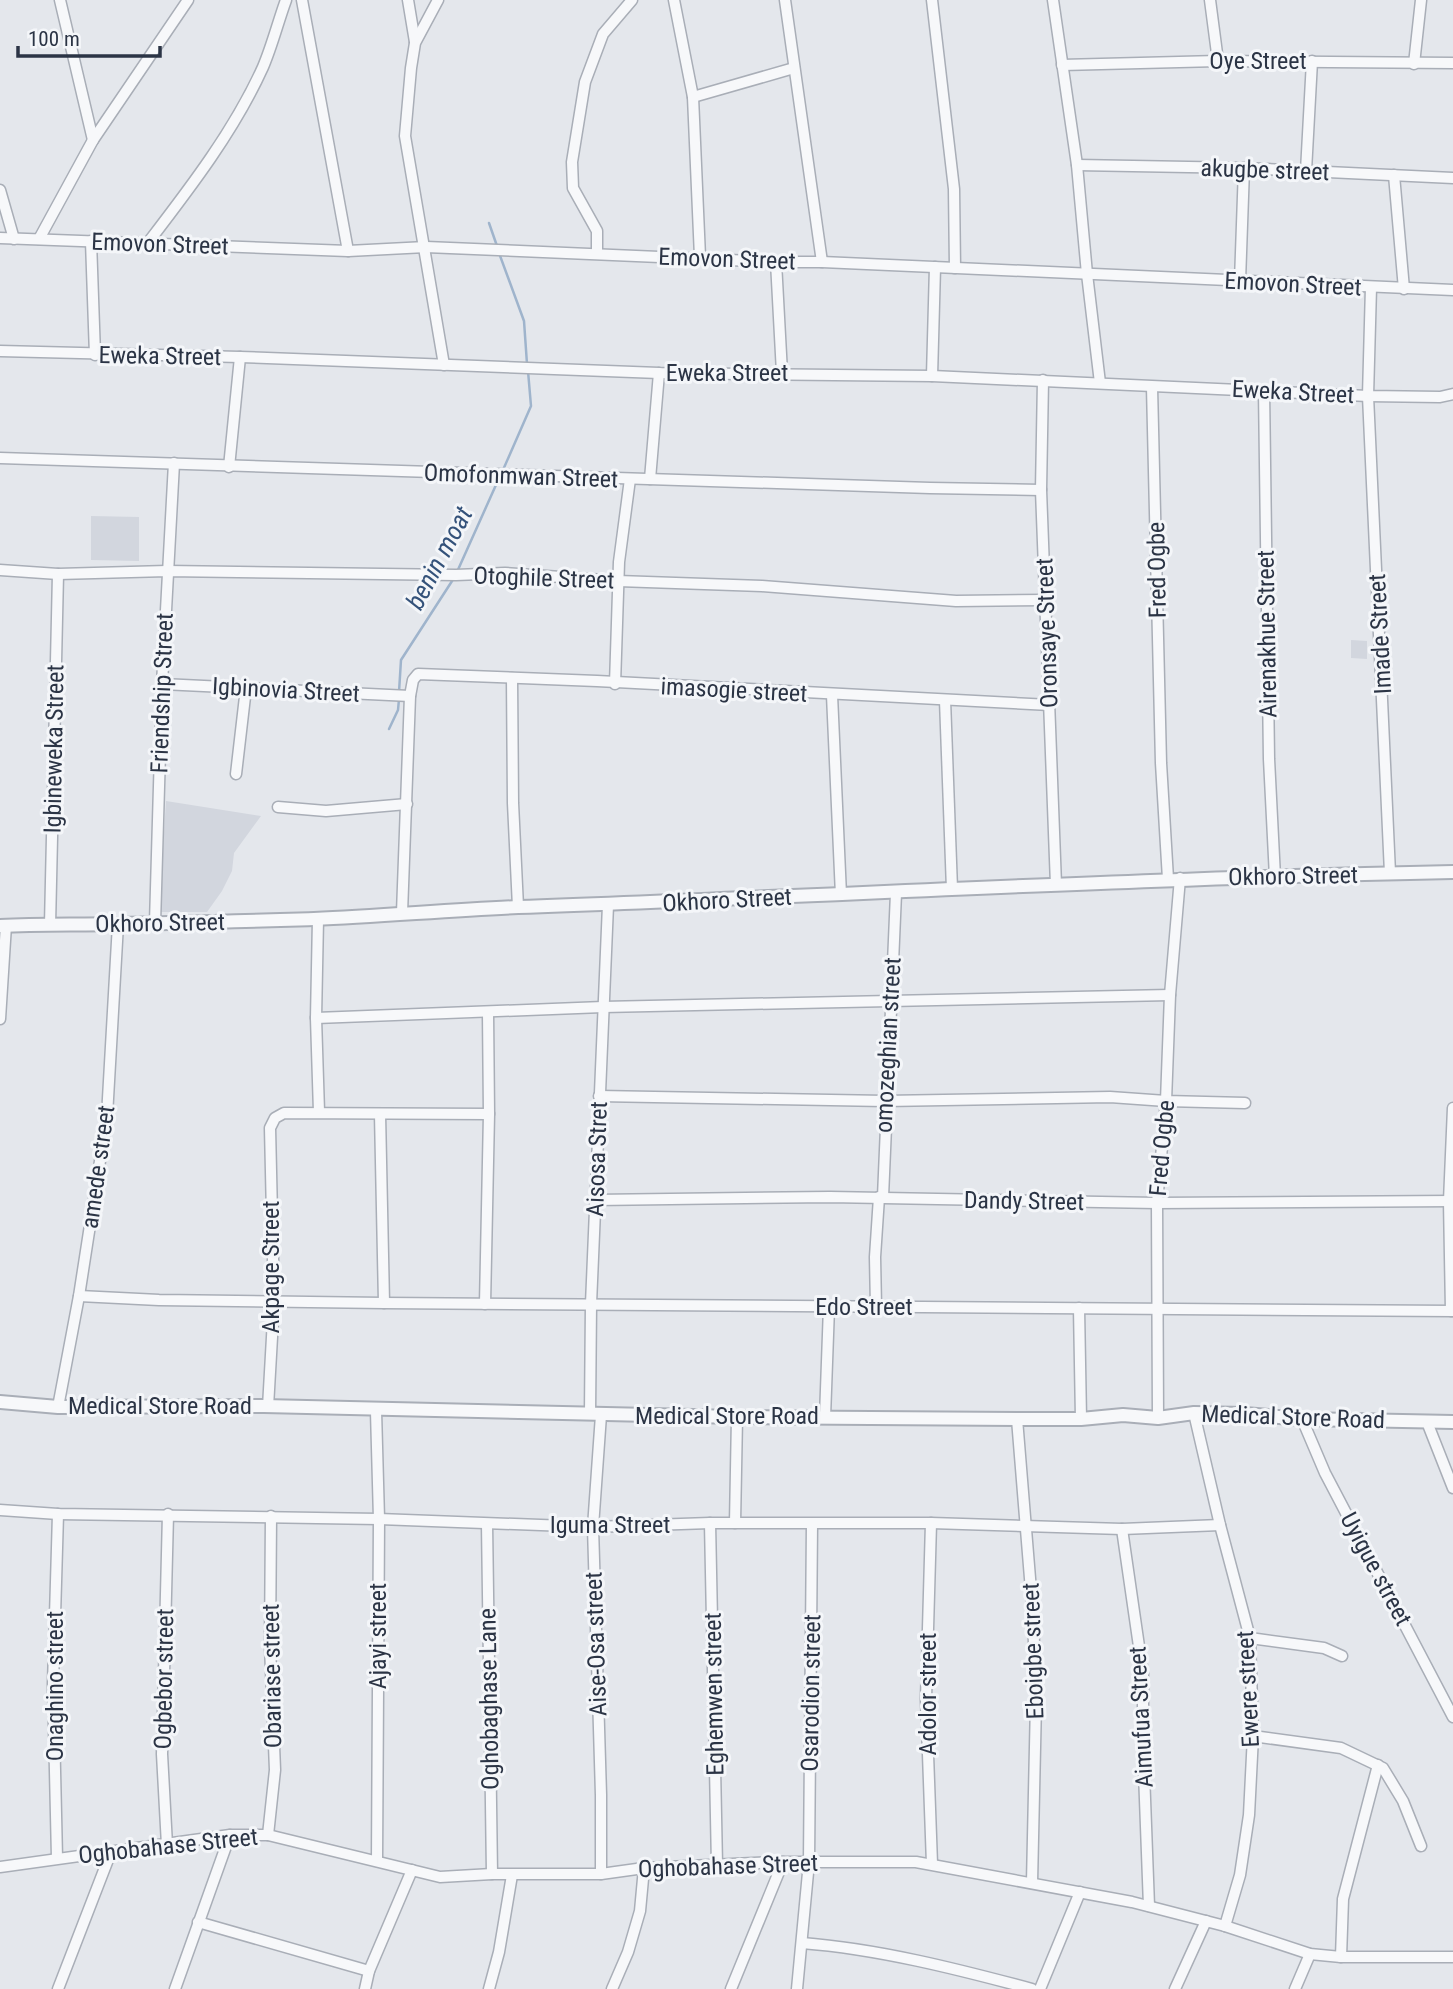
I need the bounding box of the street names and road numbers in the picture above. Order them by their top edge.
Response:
street label: Oye Street [1209,47,1307,75]
street label: akugbe street [1200,154,1330,186]
street label: Emovon Street [91,228,229,260]
street label: Emovon Street [658,243,796,275]
street label: Emovon Street [1224,266,1362,302]
street label: Eweka Street [98,341,222,371]
street label: Eweka Street [666,359,788,387]
street label: Eweka Street [1231,375,1355,409]
street label: Omofonmwan Street [423,459,619,493]
street label: Fred Ogbe [1142,522,1172,618]
street label: Airenakhue Street [1252,550,1282,718]
street label: Oronsaye Street [1030,557,1064,709]
street label: Otoghile Street [473,562,615,594]
street label: Imade Street [1363,573,1397,695]
street label: Friendship Street [145,612,179,774]
street label: Igbineweka Street [39,664,69,834]
street label: Igbinovia Street [212,672,360,708]
street label: imasogie street [660,672,808,708]
street label: Okhoro Street [1228,861,1358,891]
street label: Okhoro Street [661,883,793,917]
street label: Okhoro Street [95,908,225,938]
street label: omozeghian street [869,956,907,1134]
street label: Fred Ogbe [1144,1099,1180,1197]
street label: Aisosa Stret [581,1101,613,1217]
street label: amede street [75,1104,121,1230]
street label: Dandy Street [964,1186,1084,1216]
street label: Akpage Street [257,1201,285,1333]
street label: Edo Street [815,1293,913,1321]
street label: Medical Store Road [68,1392,252,1420]
street label: Medical Store Road [1201,1400,1385,1434]
street label: Medical Store Road [635,1402,819,1430]
street label: Uyigue street [1335,1508,1417,1630]
street label: Iguma Street [550,1511,670,1539]
street label: Aise-Osa street [579,1571,613,1717]
street label: Eboigbe street [1017,1582,1049,1720]
street label: Ajayi street [364,1583,392,1689]
street label: Obariase street [257,1604,287,1748]
street label: Ogbebor street [149,1608,179,1750]
street label: Oghobaghase Lane [473,1608,505,1790]
street label: Onaghino street [41,1611,69,1761]
street label: Eghemwen street [699,1612,729,1776]
street label: Osarodion street [796,1614,826,1772]
street label: Ewere street [1231,1630,1265,1748]
street label: Adolor street [914,1633,942,1755]
street label: Aimufua Street [1123,1646,1159,1788]
street label: Oghobahase Street [77,1823,259,1869]
street label: Oghobahase Street [637,1849,819,1883]

